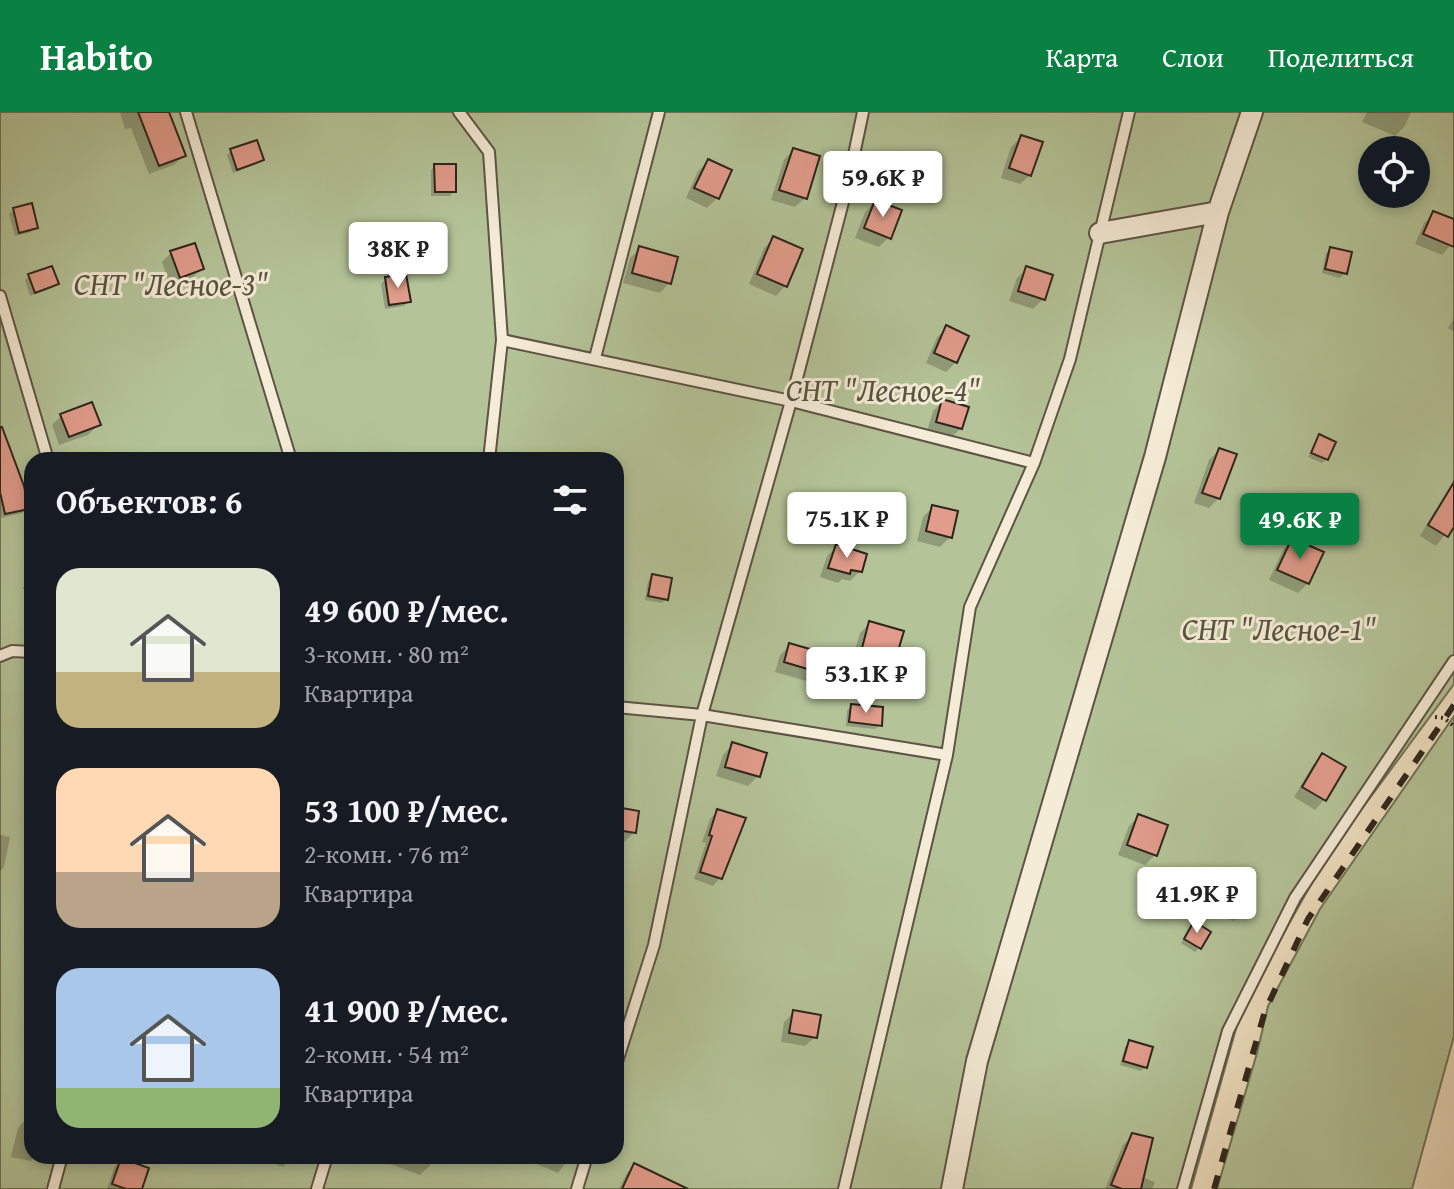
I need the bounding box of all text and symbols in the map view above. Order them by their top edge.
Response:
text: Habito [40,28,153,84]
text: Карта [1046,36,1118,77]
text: Слои [1162,36,1224,77]
text: Поделиться [1268,36,1414,77]
map controls [1358,136,1430,208]
button: locate [1358,136,1430,208]
pin: 59.6K ₽ [809,151,957,219]
text: 59.6K ₽ [841,157,925,196]
pin: 38K ₽ [342,222,454,290]
text: 38K ₽ [367,228,429,267]
park label: СНТ "Лесное-3" [74,260,268,307]
park label: СНТ "Лесное-4" [786,366,980,413]
text: Объектов: 6 [56,476,242,525]
icon: filters [548,478,592,522]
pin: 75.1K ₽ [773,492,921,560]
pin: 49.6K ₽ [1226,493,1374,561]
text: 75.1K ₽ [805,498,889,537]
text: 49.6K ₽ [1258,499,1342,538]
text: 49 600 ₽/мес. [304,585,509,634]
icon: home [120,600,216,696]
park label: СНТ "Лесное-1" [1182,605,1376,652]
text: 3-комн. · 80 m² [304,634,469,673]
pin: 53.1K ₽ [792,647,940,715]
text: 53.1K ₽ [824,653,908,692]
text: Квартира [304,673,413,712]
text: 53 100 ₽/мес. [304,785,509,834]
icon: home [120,800,216,896]
text: 2-комн. · 76 m² [304,834,469,873]
pin: 41.9K ₽ [1123,867,1271,935]
text: Квартира [304,873,413,912]
text: 41.9K ₽ [1155,873,1239,912]
text: 41 900 ₽/мес. [304,985,509,1034]
icon: home [120,1000,216,1096]
text: 2-комн. · 54 m² [304,1034,469,1073]
text: Квартира [304,1073,413,1112]

